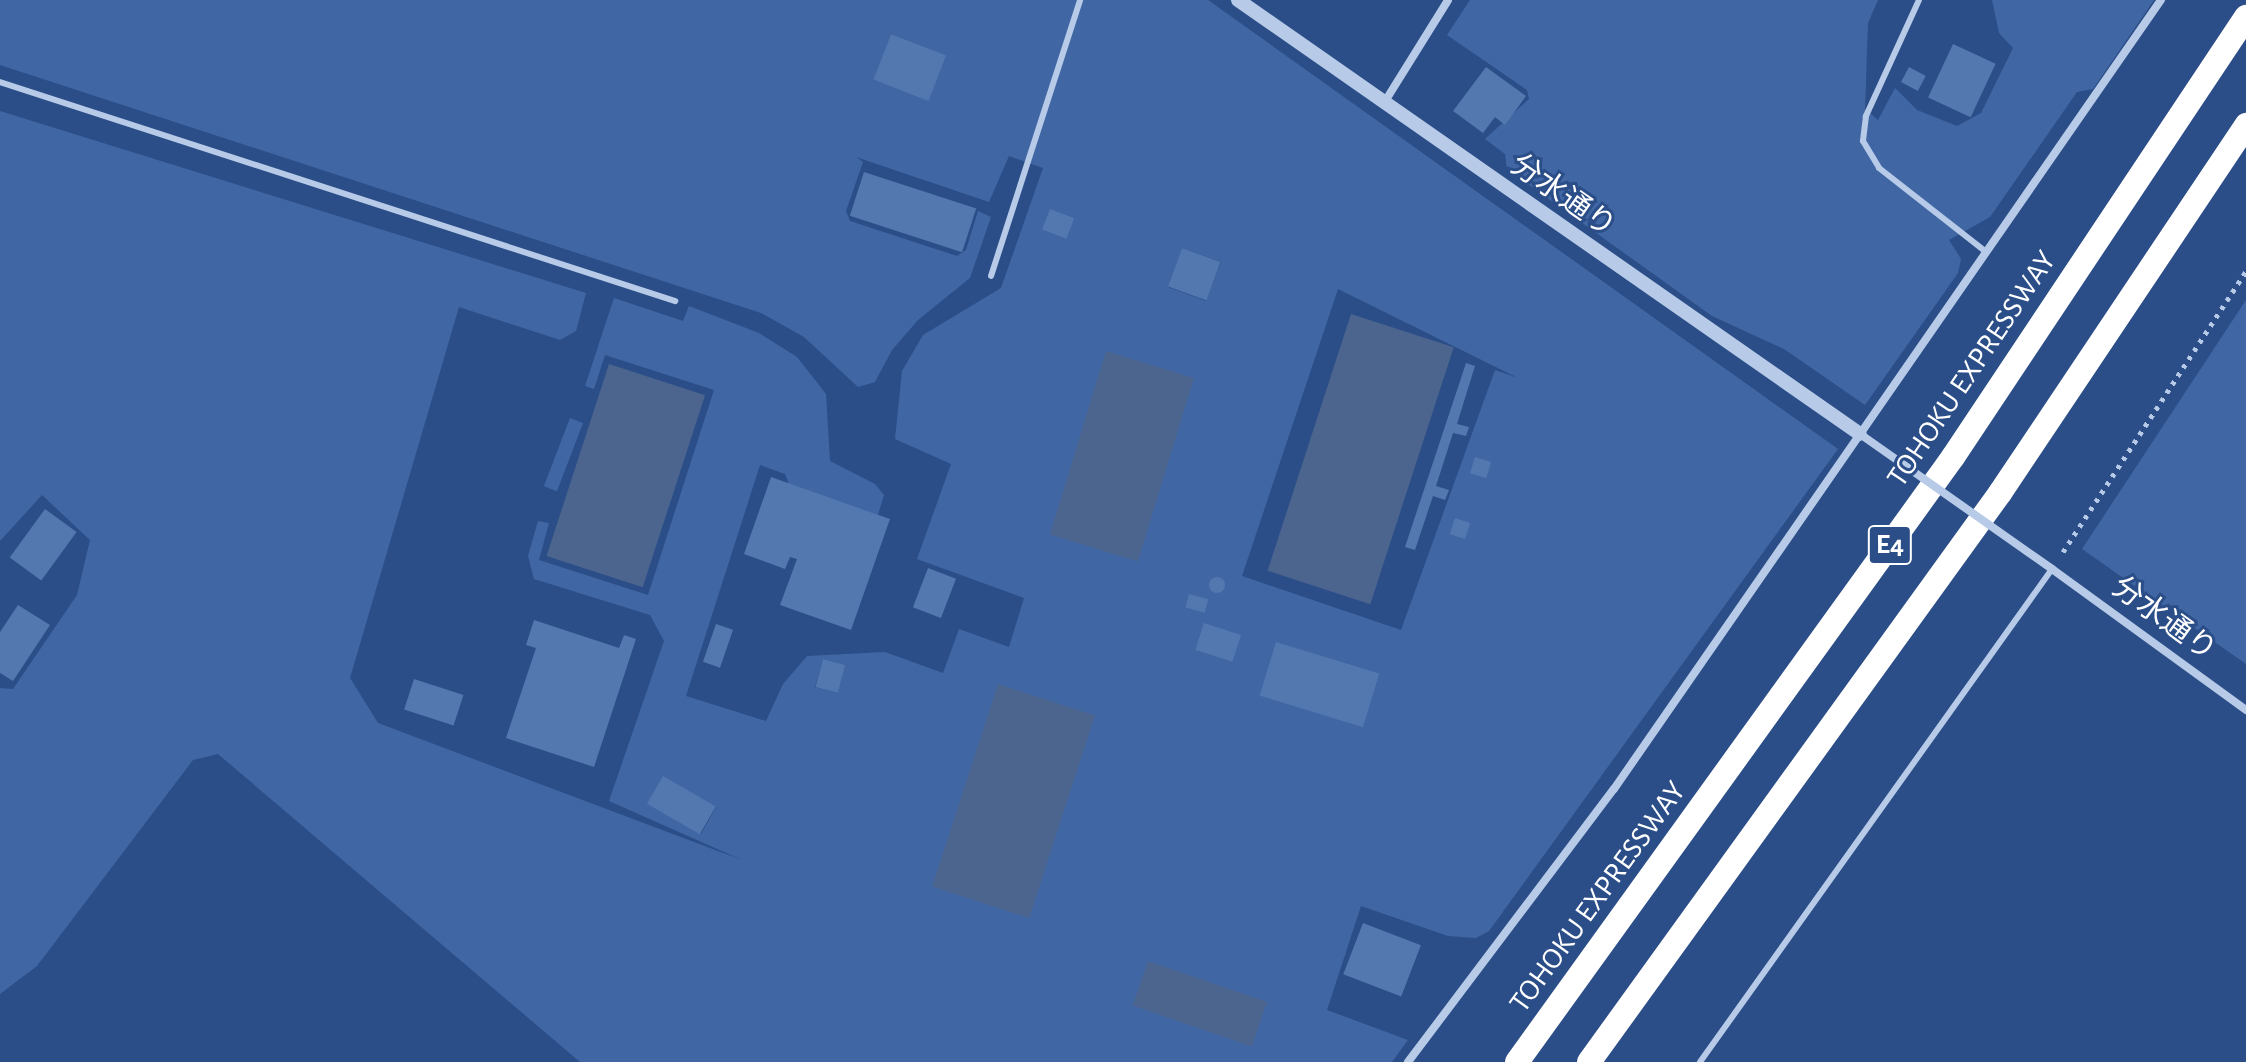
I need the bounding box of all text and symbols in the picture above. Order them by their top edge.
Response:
street label: 分水通り [1504,147,1622,245]
street label: TOHOKU EXPRESSWAY [1880,244,2064,494]
road number: E4 [1866,521,1914,569]
street label: 分水通り [2105,569,2223,669]
street label: TOHOKU EXPRESSWAY [1502,774,1694,1020]

